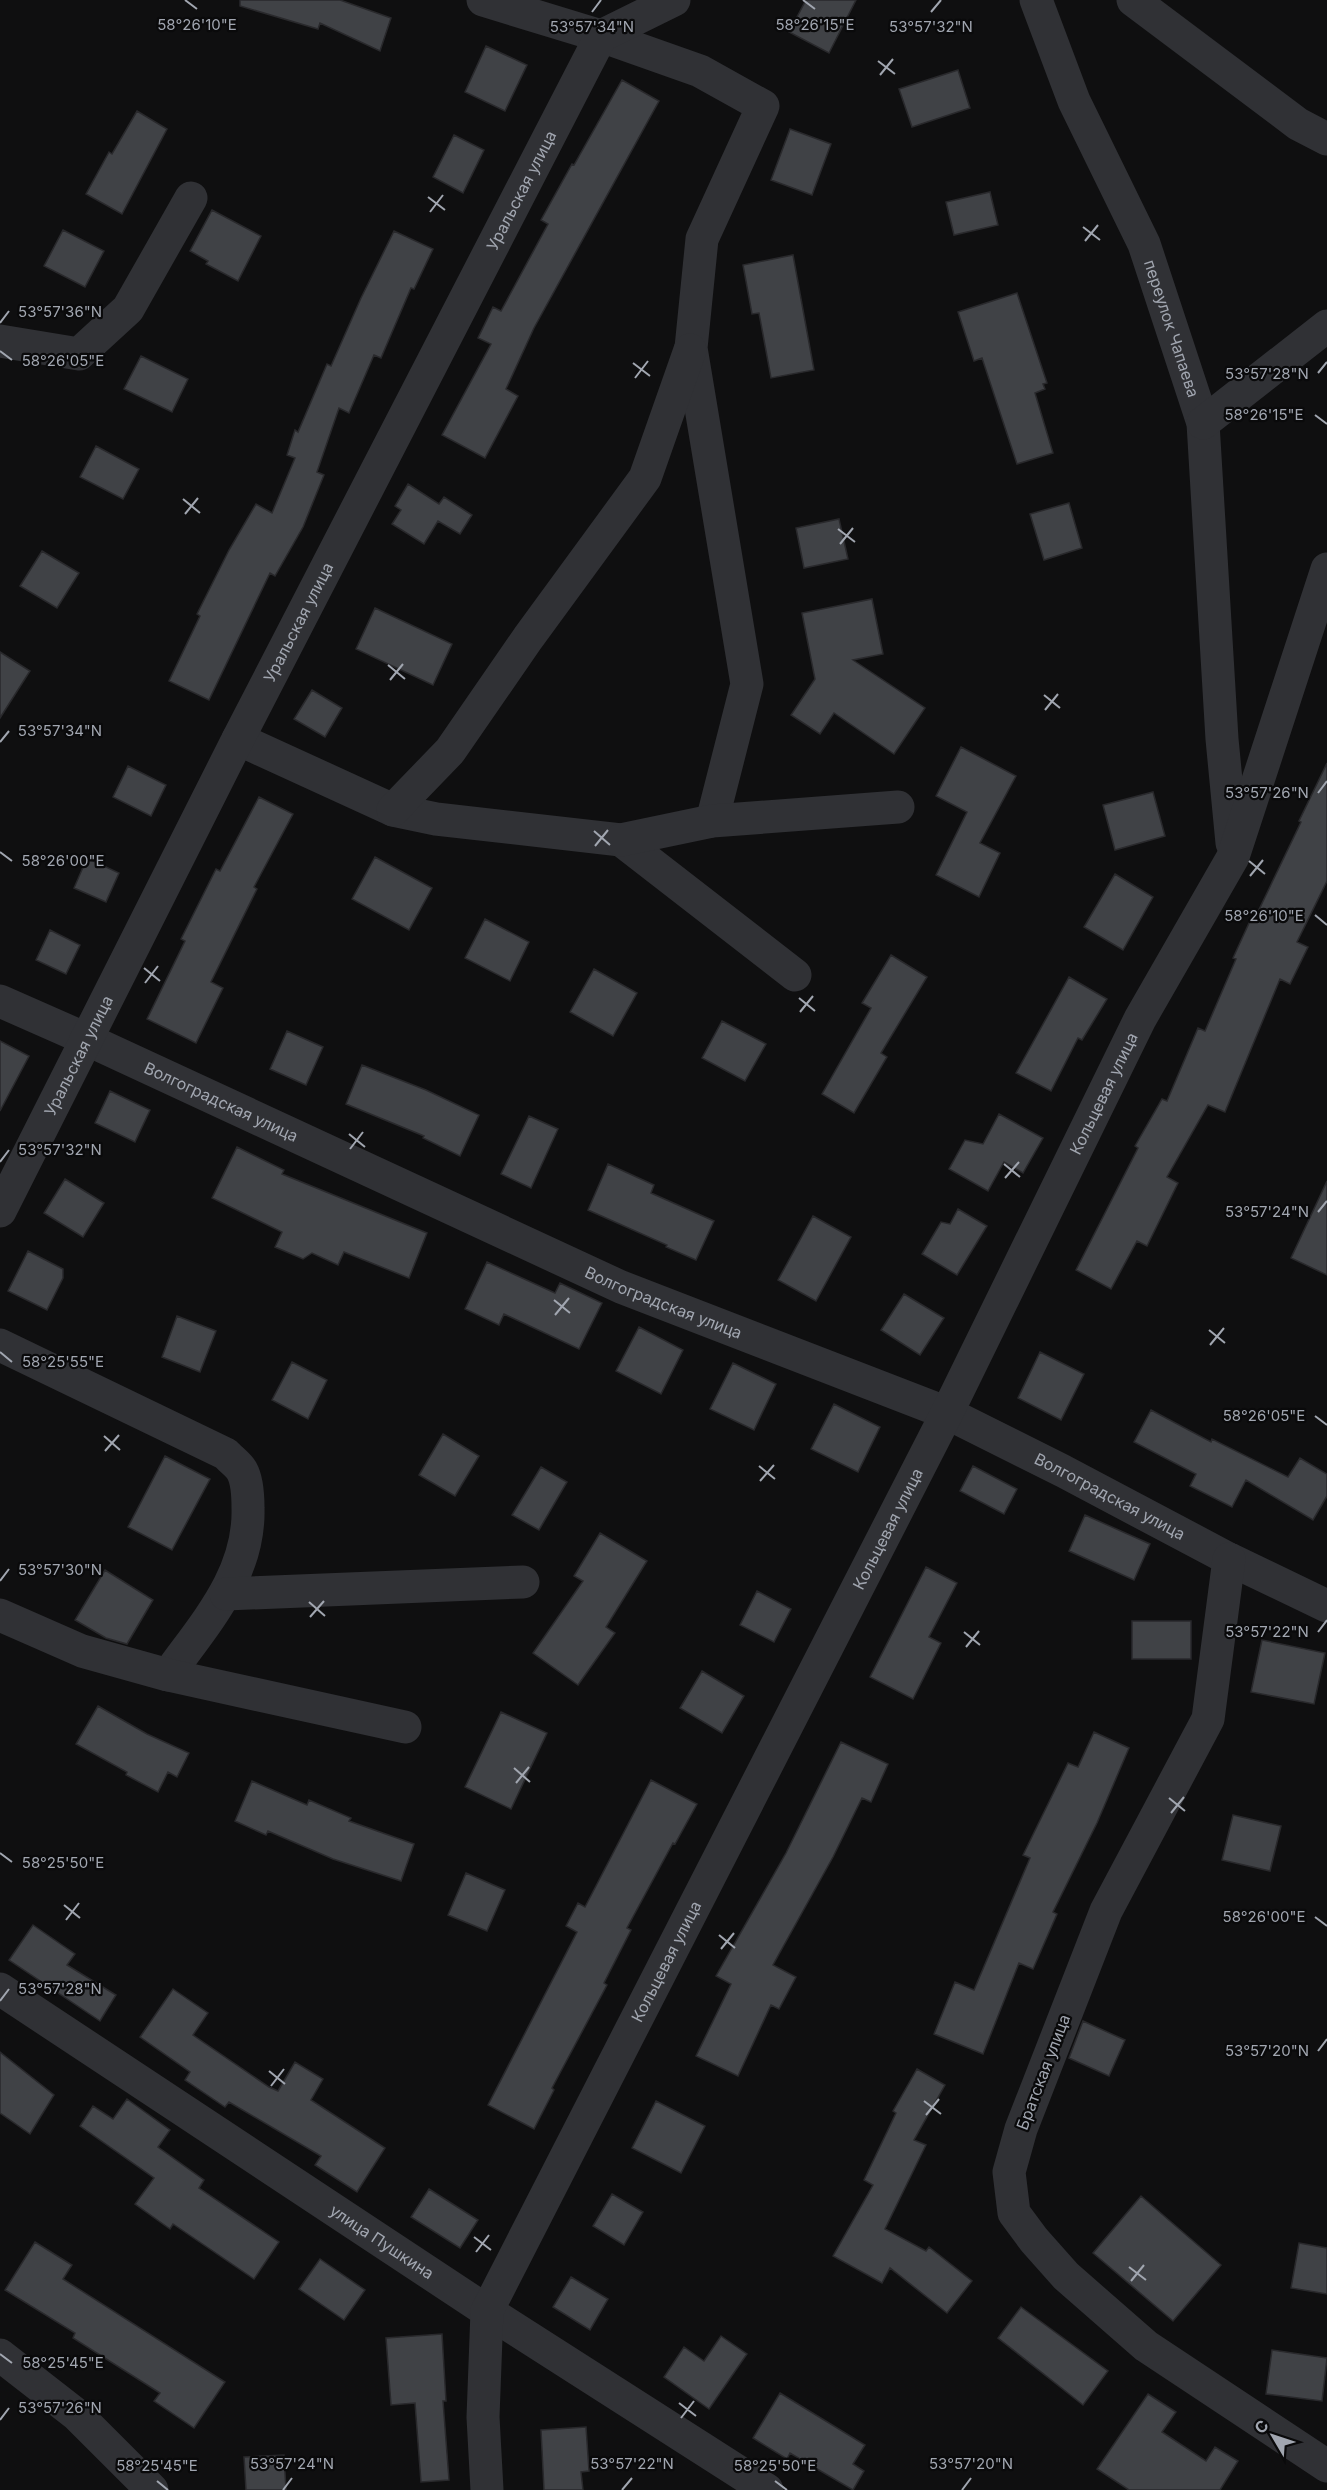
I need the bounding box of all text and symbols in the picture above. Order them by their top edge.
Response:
text: 58°26'10"E [157,15,237,34]
text: 58°26'15"E [775,15,855,34]
text: 53°57'34"N [550,17,634,36]
text: 53°57'32"N [889,17,973,36]
street label: Уральская улица [482,127,560,254]
street label: переулок Чапаева [1140,257,1204,400]
text: 53°57'36"N [18,302,102,321]
text: 58°26'05"E [22,351,104,370]
text: 53°57'28"N [1225,364,1309,383]
text: 58°26'15"E [1224,405,1304,424]
street label: Уральская улица [259,559,337,686]
text: 53°57'34"N [18,721,102,740]
text: 53°57'26"N [1225,783,1309,802]
text: 58°26'00"E [22,851,104,870]
text: 58°26'10"E [1224,906,1304,925]
street label: Уральская улица [40,992,117,1119]
street label: Кольцевая улица [1065,1029,1142,1158]
street label: Волгоградская улица [141,1057,301,1146]
text: 53°57'32"N [18,1140,102,1159]
text: 53°57'24"N [1225,1202,1309,1221]
street label: Волгоградская улица [582,1262,745,1343]
text: 58°25'55"E [22,1352,104,1371]
text: 58°26'05"E [1223,1406,1305,1425]
street label: Волгоградская улица [1031,1448,1189,1544]
street label: Кольцевая улица [848,1465,927,1593]
text: 53°57'30"N [18,1560,102,1579]
text: 53°57'22"N [1225,1622,1309,1641]
text: 58°25'50"E [22,1853,104,1872]
street label: Кольцевая улица [627,1897,705,2025]
text: 58°26'00"E [1223,1907,1305,1926]
text: 53°57'28"N [18,1979,102,1998]
street label: Братская улица [1012,2011,1074,2133]
text: 53°57'20"N [1225,2041,1309,2060]
street label: улица Пушкина [326,2200,438,2283]
text: 58°25'45"E [22,2353,104,2372]
text: 53°57'26"N [18,2398,102,2417]
north arrow [1243,2406,1303,2466]
text: С [1250,2416,1273,2437]
text: 53°57'24"N [250,2454,334,2473]
text: 53°57'22"N [590,2454,674,2473]
text: 53°57'20"N [929,2454,1013,2473]
text: 58°25'45"E [116,2456,198,2475]
text: 58°25'50"E [734,2456,816,2475]

